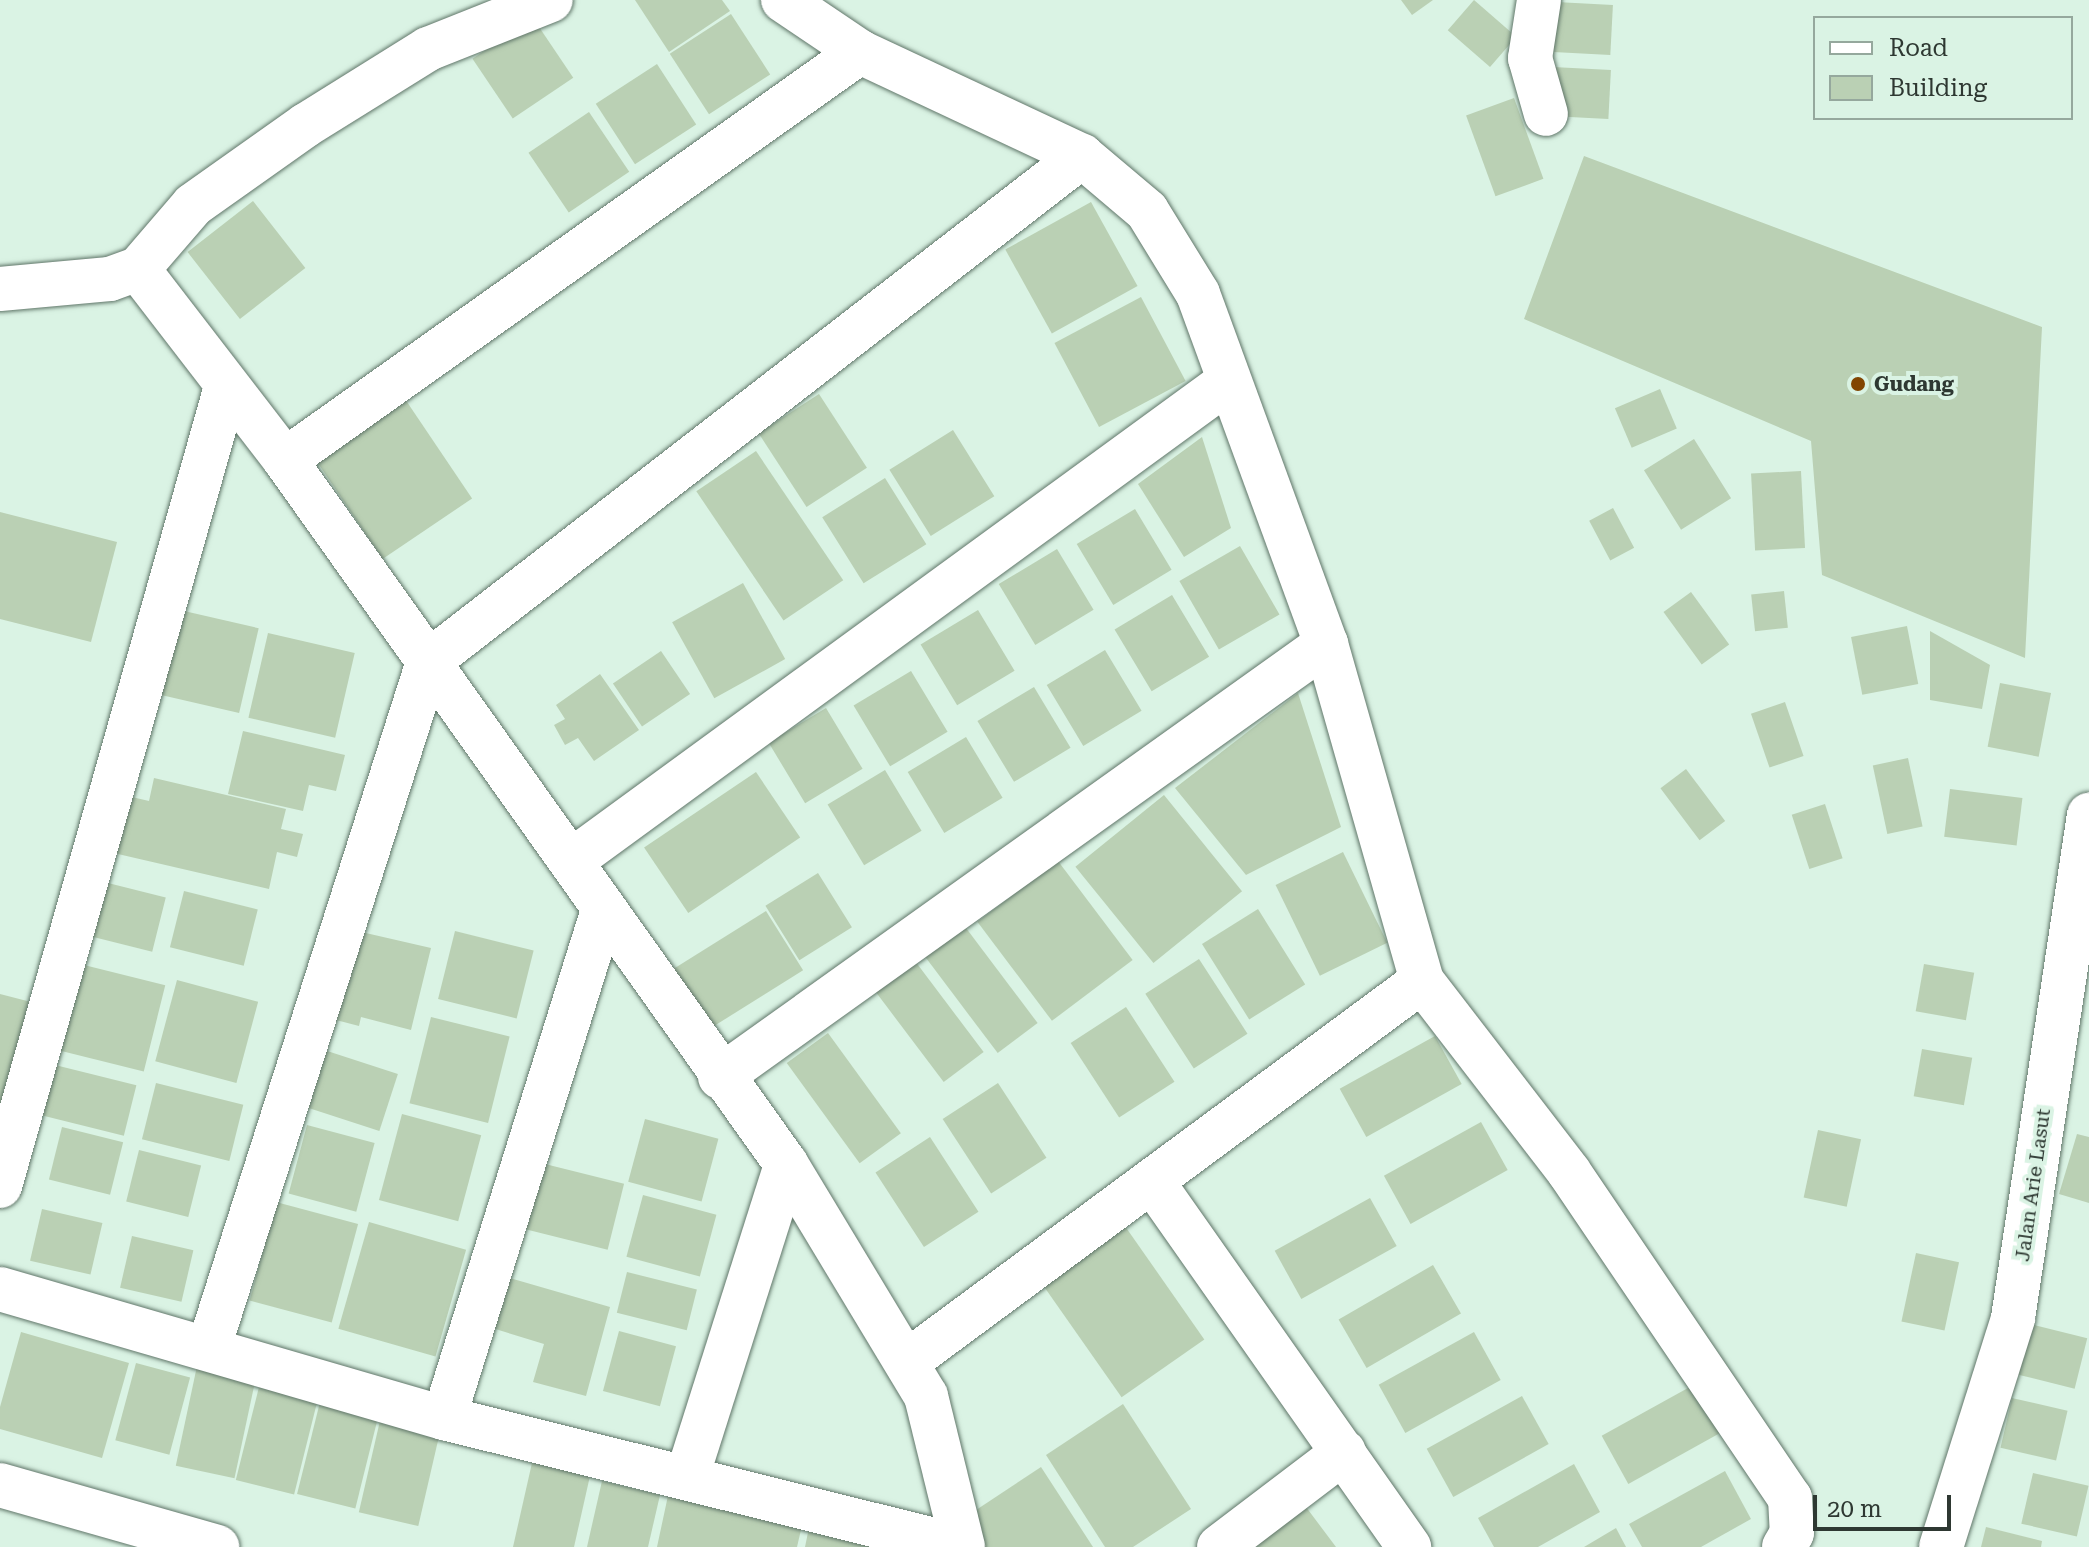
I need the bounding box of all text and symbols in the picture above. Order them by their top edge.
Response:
legend [1813,16,2073,120]
text: Road [1889,34,1948,62]
text: Building [1889,74,1987,102]
place label: Gudang [1874,372,1954,396]
marker: Gudang [1849,375,1867,393]
street label: Jalan Arie Lasut [2010,1107,2056,1263]
scale bar [1817,1479,1955,1529]
text: 20 m [1827,1495,1882,1523]

